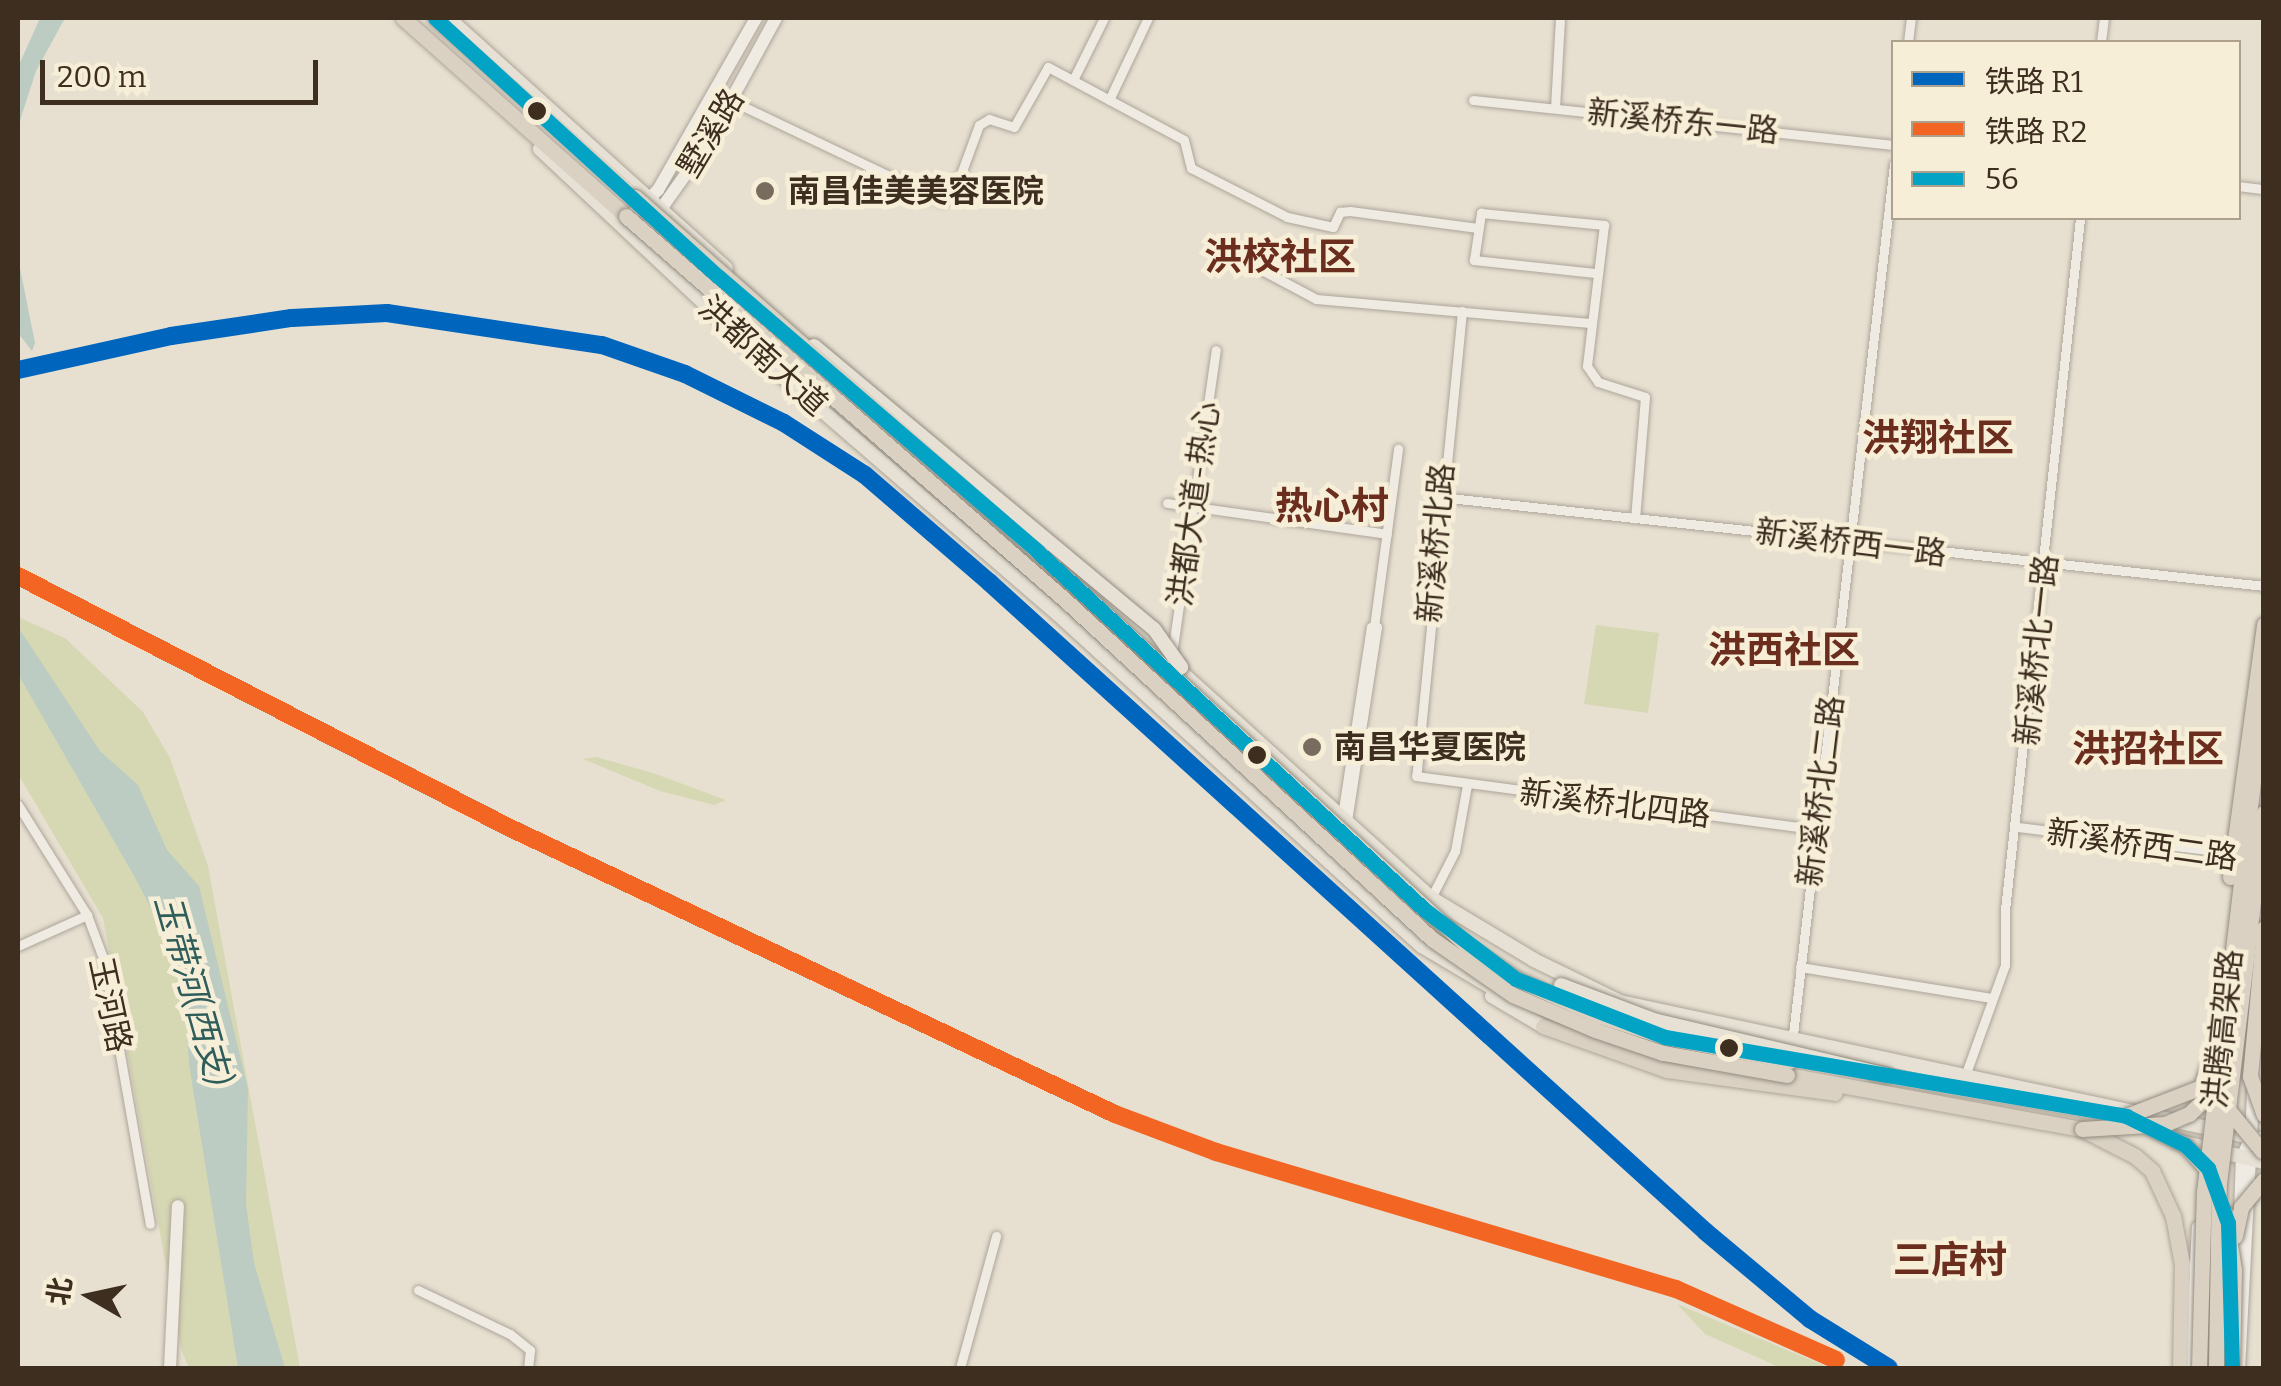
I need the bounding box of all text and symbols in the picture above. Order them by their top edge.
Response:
scale bar [45,40,322,102]
legend [1891,40,2241,220]
text: 200 m [57,59,146,95]
text: 铁路 R1 [1985,64,2083,100]
street label: 墅溪路 [670,82,752,184]
street label: 新溪桥东一路 [1586,93,1780,151]
unlabelled marker [527,101,547,121]
text: 铁路 R2 [1985,114,2087,150]
text: 56 [1985,161,2019,197]
place label: 南昌佳美美容医院 [788,172,1044,210]
marker: 南昌佳美美容医院 [752,178,778,204]
district label: 洪校社区 [1204,235,1356,281]
street label: 洪都南大道 [691,288,835,424]
street label: 洪都大道-热心 [1161,399,1227,609]
district label: 洪翔社区 [1862,416,2014,462]
street label: 新溪桥北路 [1410,462,1462,624]
district label: 热心村 [1275,484,1389,530]
street label: 新溪桥西一路 [1753,512,1949,574]
street label: 新溪桥北一路 [2008,553,2066,747]
district label: 洪西社区 [1708,628,1860,674]
street label: 新溪桥北二路 [1790,693,1852,889]
district label: 洪招社区 [2072,727,2224,773]
place label: 南昌华夏医院 [1334,728,1526,766]
marker: 南昌华夏医院 [1299,734,1325,760]
unlabelled marker [1247,745,1267,765]
street label: 新溪桥北四路 [1517,773,1713,835]
street label: 新溪桥西二路 [2044,813,2240,877]
water label: 玉带河(西支) [146,890,240,1090]
street label: 洪腾高架路 [2196,947,2250,1111]
street label: 玉河路 [81,954,139,1056]
unlabelled marker [1719,1038,1739,1058]
district label: 三店村 [1893,1238,2007,1284]
north arrow [40,1246,140,1346]
text: 北 [41,1275,78,1308]

